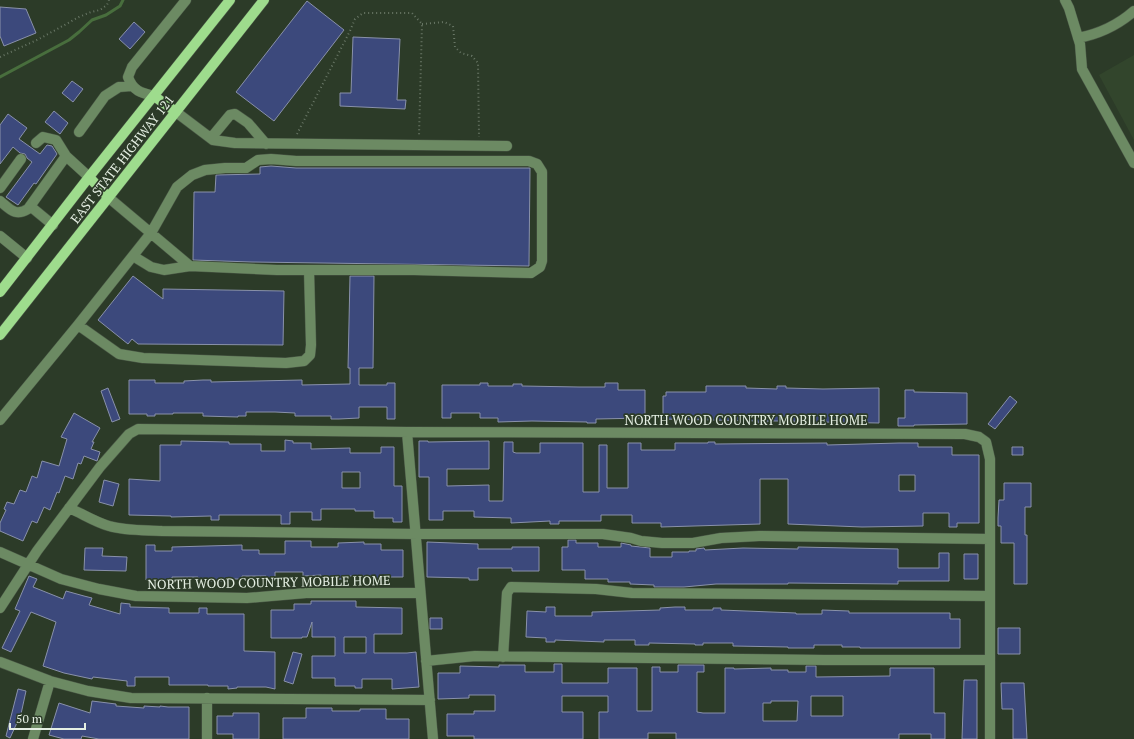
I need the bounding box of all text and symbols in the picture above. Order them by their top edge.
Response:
street label: EAST STATE HIGHWAY 121 [66,91,178,227]
street label: NORTH WOOD COUNTRY MOBILE HOME [624,411,868,429]
street label: NORTH WOOD COUNTRY MOBILE HOME [147,571,391,593]
scale bar [10,705,85,731]
text: 50 m [16,711,43,726]

